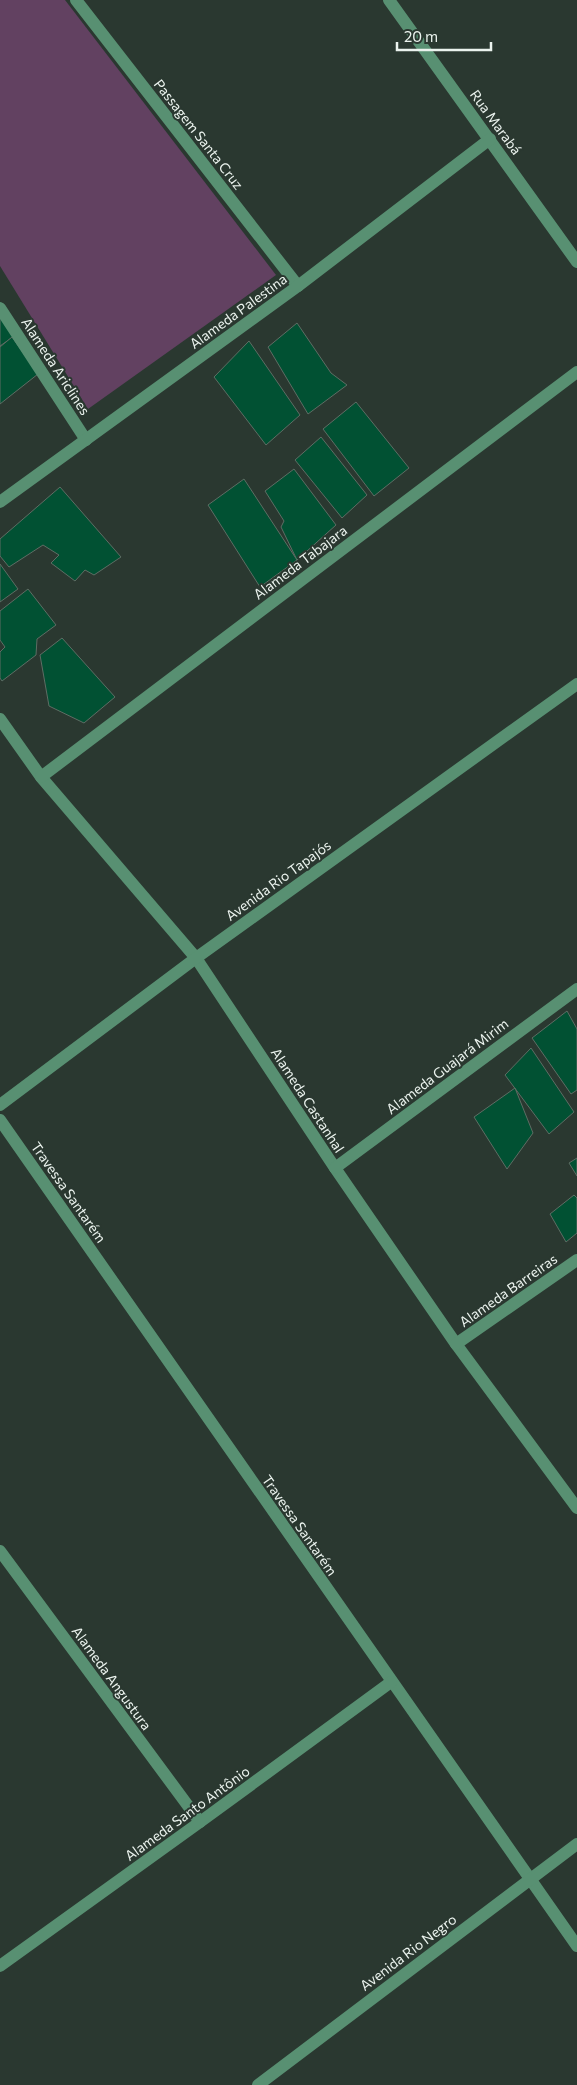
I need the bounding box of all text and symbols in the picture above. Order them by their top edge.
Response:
scale bar [397,20,491,52]
text: 20 m [404,27,438,45]
street label: Passagem Santa Cruz [151,76,247,193]
street label: Rua Marabá [467,86,525,158]
street label: Alameda Palestina [186,270,290,352]
street label: Alameda Ariclines [18,314,94,418]
street label: Alameda Tabajara [250,521,350,603]
street label: Avenida Rio Tapajós [222,836,334,924]
street label: Alameda Guajará Mirim [383,1015,511,1117]
street label: Alameda Castanhal [268,1044,348,1156]
street label: Travessa Santarém [28,1138,110,1246]
street label: Alameda Barreiras [456,1250,560,1330]
street label: Travessa Santarém [259,1471,341,1579]
street label: Alameda Angustura [69,1623,155,1733]
street label: Alameda Santo Antônio [121,1762,253,1864]
street label: Avenida Rio Negro [356,1910,460,1994]

